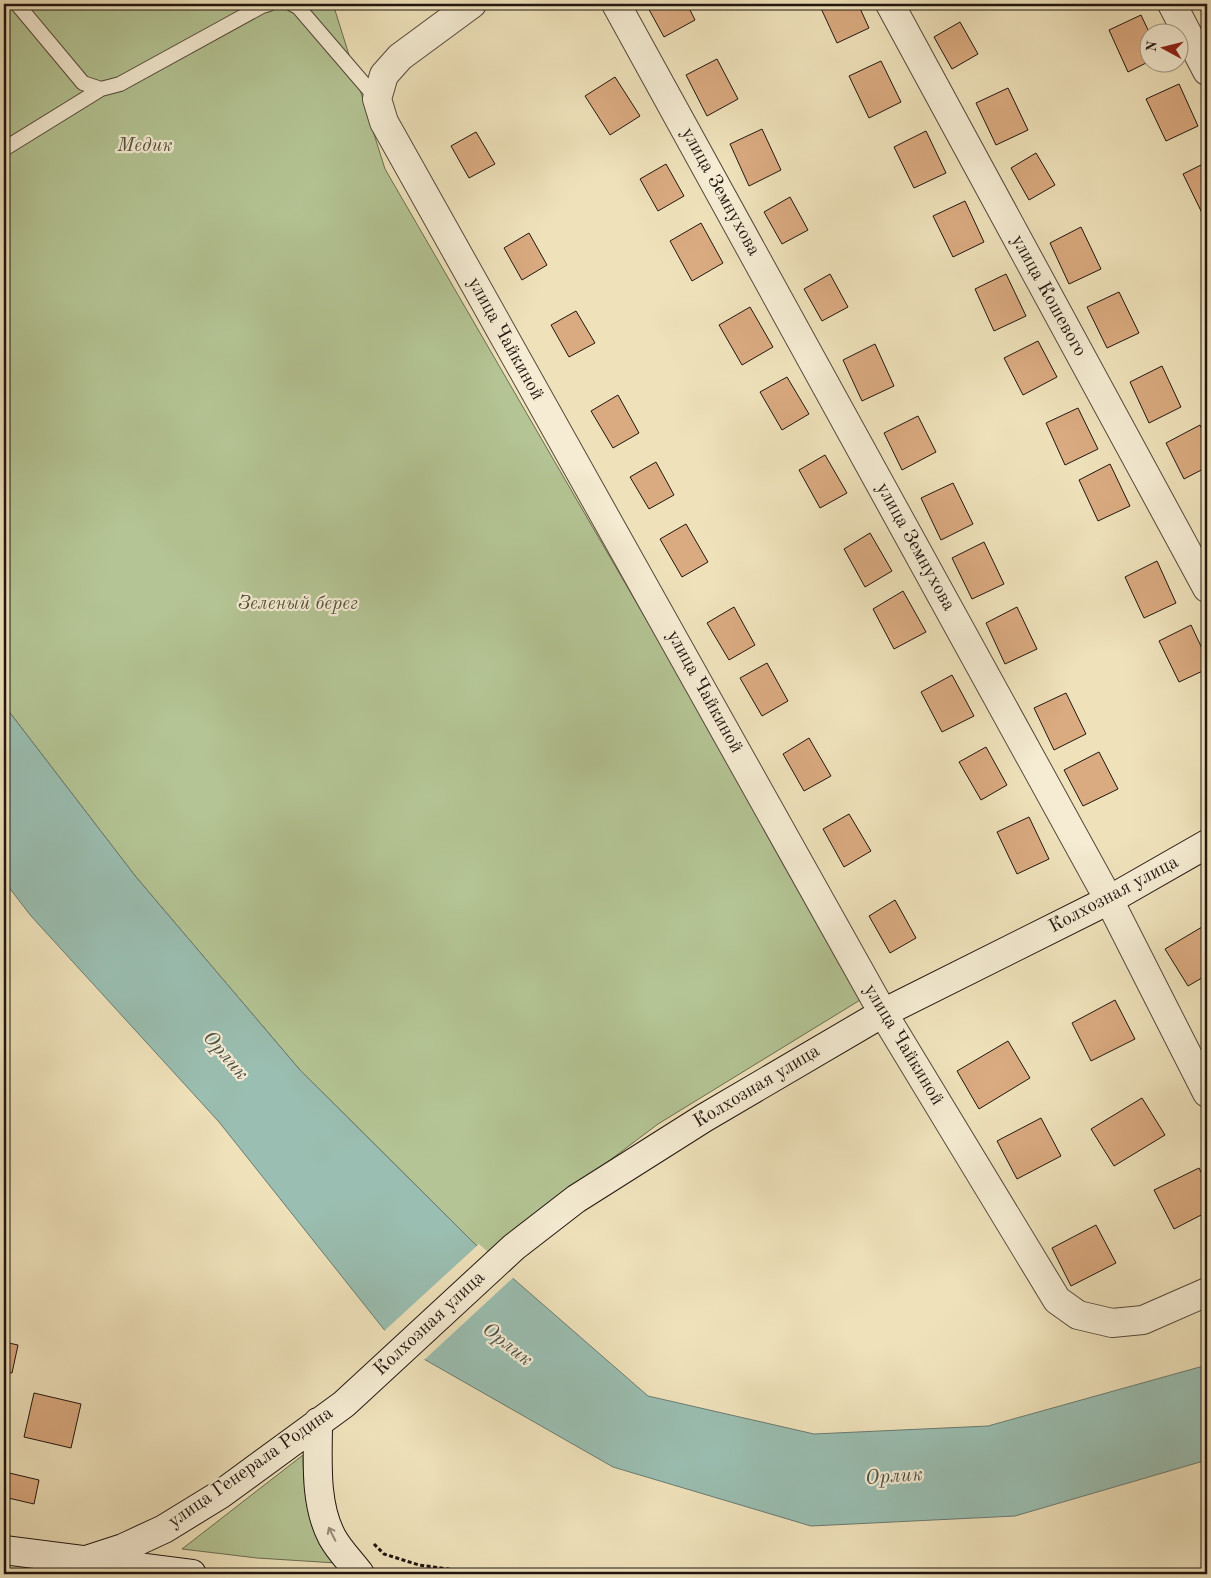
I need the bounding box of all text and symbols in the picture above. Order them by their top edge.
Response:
north arrow [1138,22,1188,72]
text: N [1144,40,1160,53]
street label: улица Земнухова [677,125,763,260]
park label: Медик [116,137,173,156]
street label: улица Кошевого [1007,232,1089,360]
street label: улица Чайкиной [463,274,547,404]
street label: улица Земнухова [872,480,958,615]
park label: Зеленый берег [238,594,358,614]
street label: улица Чайкиной [662,627,746,757]
street label: Колхозная улица [1046,853,1182,937]
street label: улица Чайкиной [860,981,946,1109]
water label: Орлик [198,1028,252,1084]
street label: Колхозная улица [691,1042,824,1132]
street label: Колхозная улица [371,1268,489,1380]
water label: Орлик [478,1319,536,1371]
street label: улица Генерала Родина [165,1404,337,1532]
water label: Орлик [864,1465,924,1489]
one-way arrow [327,1527,337,1542]

